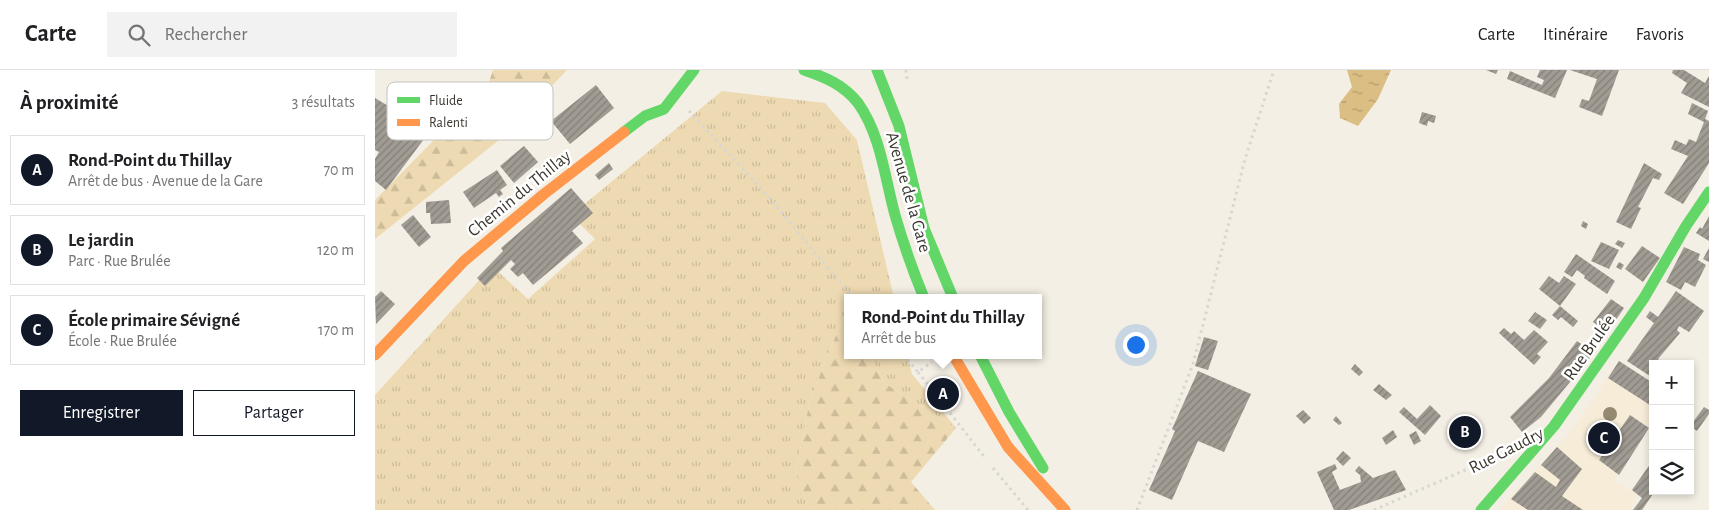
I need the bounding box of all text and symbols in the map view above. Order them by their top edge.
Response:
search box [107,12,457,57]
icon: search [125,21,153,49]
text: Carte [25,22,77,46]
text: Rechercher [165,25,247,44]
text: Carte [1478,26,1515,44]
text: Itinéraire [1543,26,1608,44]
text: Favoris [1636,26,1684,44]
legend [387,82,553,140]
text: À proximité [20,92,118,113]
text: 3 résultats [292,94,355,110]
text: Fluide [429,94,463,108]
text: Ralenti [429,116,468,130]
street label: Avenue de la Gare [882,130,934,255]
street label: Chemin du Thillay [465,147,575,241]
text: Rond-Point du Thillay [68,151,232,170]
text: A [32,162,42,178]
text: 70 m [323,162,354,178]
text: Arrêt de bus · Avenue de la Gare [68,173,263,189]
text: Le jardin [68,231,134,250]
text: B [32,242,42,258]
text: 120 m [317,242,354,258]
text: Parc · Rue Brulée [68,253,171,269]
popup [844,294,1042,359]
text: Rond-Point du Thillay [861,308,1025,327]
text: École primaire Sévigné [68,311,240,330]
street label: Rue Brulée [1561,311,1619,384]
text: C [33,322,41,338]
text: 170 m [318,322,354,338]
text: Arrêt de bus [861,330,936,346]
your location [1123,332,1149,358]
text: École · Rue Brulée [68,333,177,349]
map controls [1649,360,1694,495]
button: + [1649,360,1694,405]
pin: A [927,375,959,413]
button: Enregistrer [20,390,183,436]
button: Partager [193,390,355,436]
button: − [1649,405,1694,450]
pin: B [1449,413,1481,451]
pin: C [1588,419,1620,457]
street label: Rue Gaudry [1466,424,1547,477]
button: layers [1649,450,1694,495]

